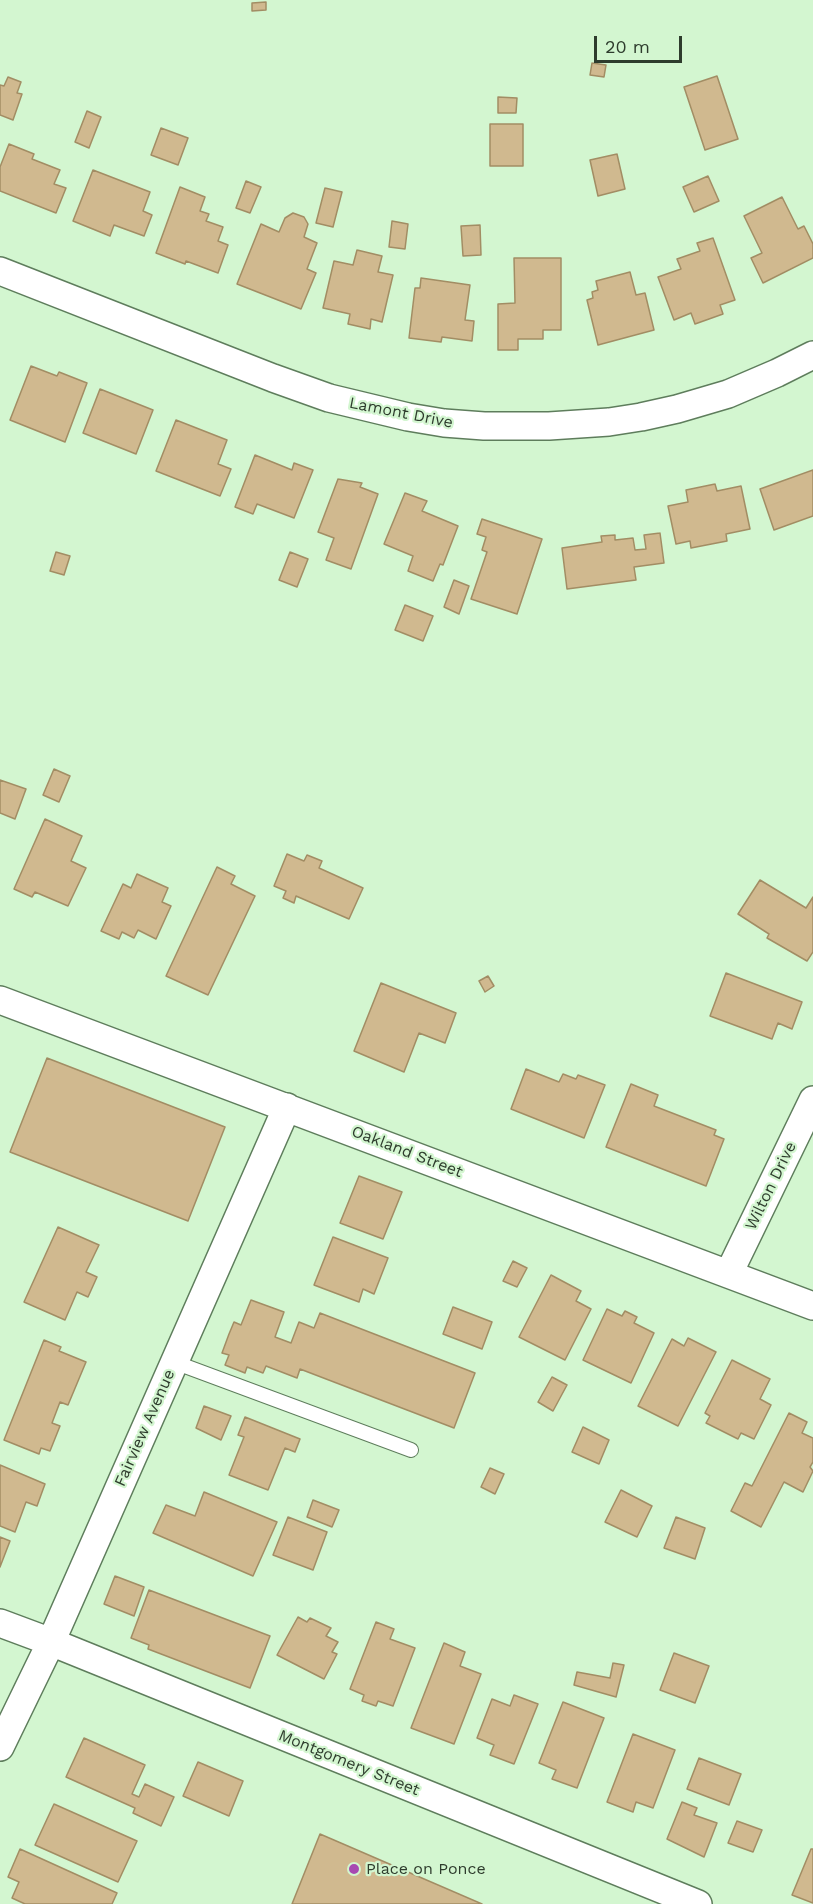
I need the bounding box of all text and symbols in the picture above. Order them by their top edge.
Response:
scale bar [597,24,686,62]
text: 20 m [605,36,650,57]
street label: Lamont Drive [348,394,454,432]
street label: Oakland Street [349,1122,465,1182]
street label: Wilton Drive [741,1139,801,1233]
street label: Fairview Avenue [111,1367,179,1489]
street label: Montgomery Street [276,1726,422,1800]
place label: Place on Ponce [366,1859,486,1879]
marker: Place on Ponce [347,1862,361,1876]

